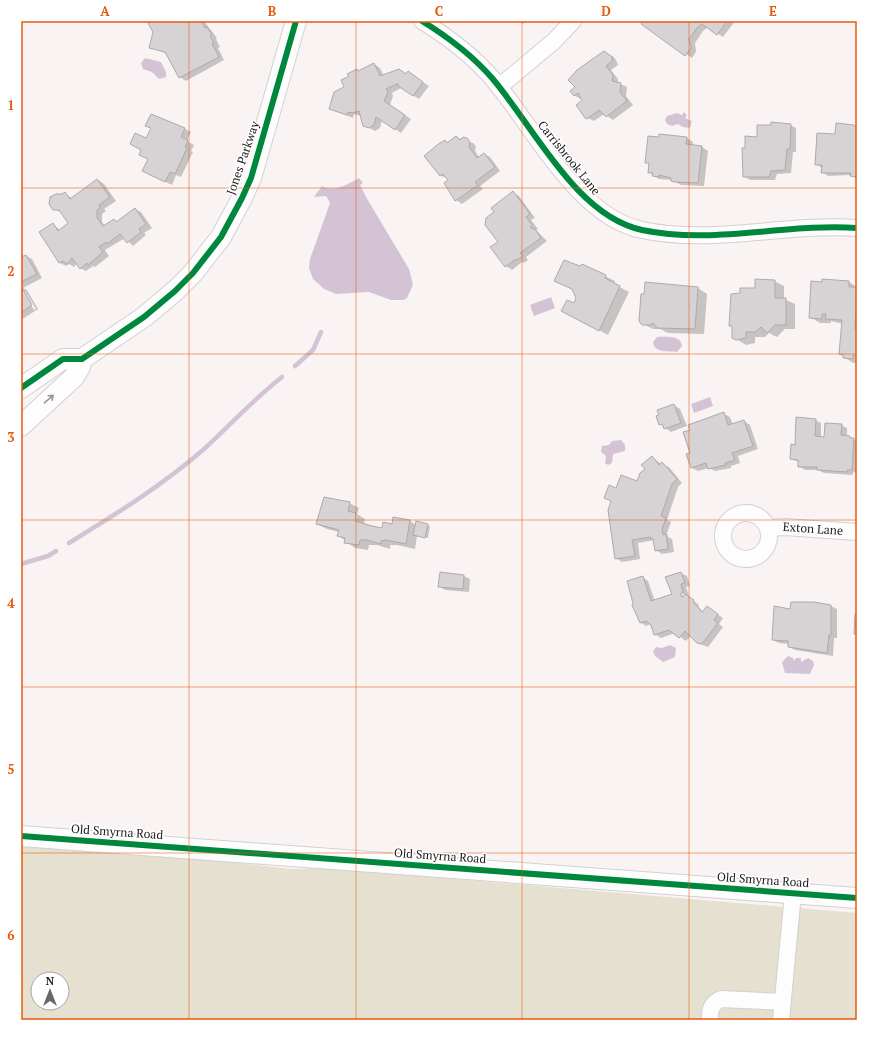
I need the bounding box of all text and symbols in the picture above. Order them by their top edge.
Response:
text: A [100,2,110,20]
text: B [268,2,276,20]
text: C [435,2,443,20]
text: D [601,2,611,20]
text: E [769,2,777,20]
text: 1 [7,96,15,114]
street label: Jones Parkway [223,118,262,197]
street label: Carrisbrook Lane [535,118,604,198]
text: 2 [7,262,15,280]
one-way arrow [44,394,54,404]
text: 3 [7,428,15,446]
street label: Exton Lane [782,519,843,538]
text: 4 [7,594,15,612]
text: 5 [7,760,15,778]
street label: Old Smyrna Road [70,821,164,842]
street label: Old Smyrna Road [393,845,487,866]
street label: Old Smyrna Road [716,869,810,890]
text: 6 [7,926,15,944]
north arrow [30,971,70,1011]
text: N [46,974,55,988]

